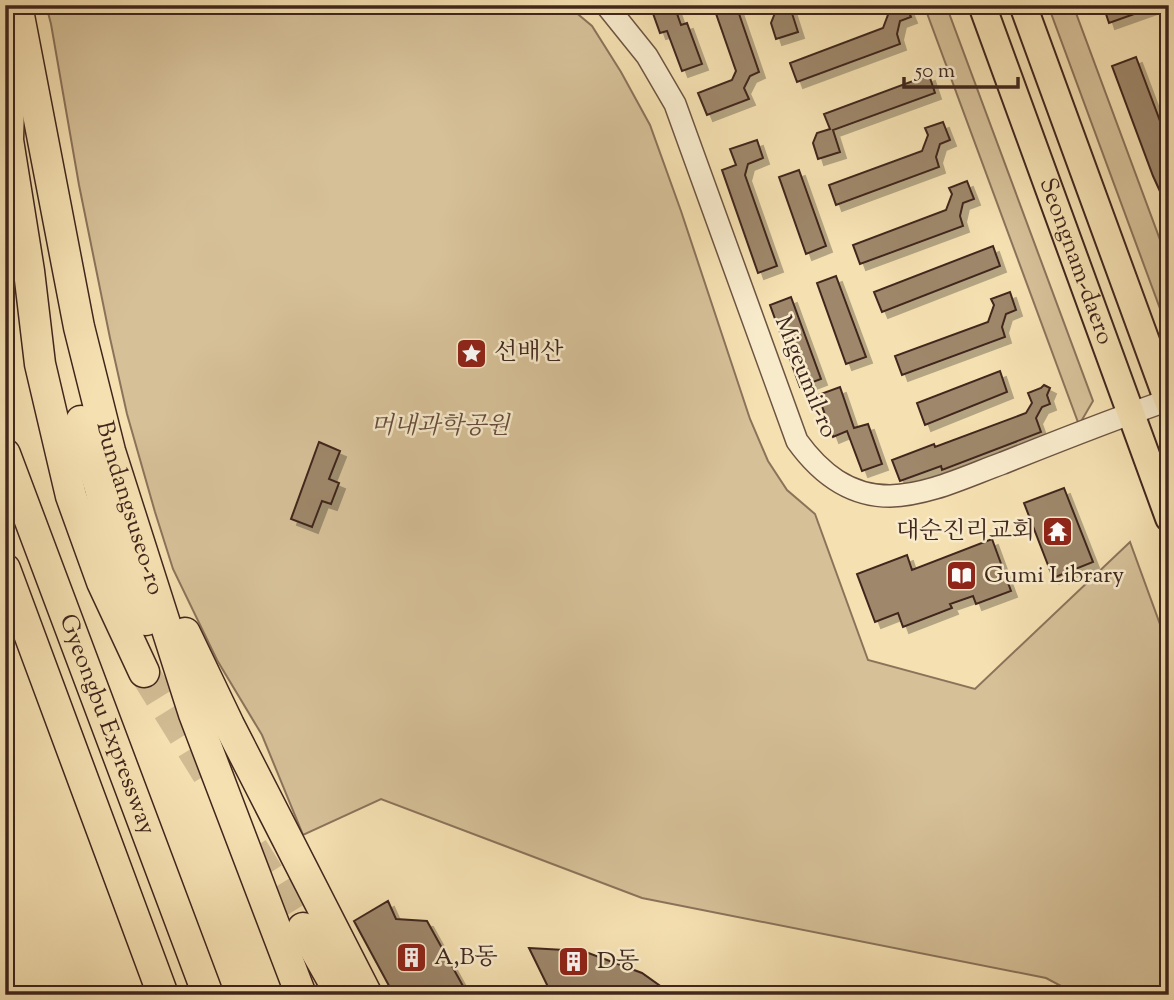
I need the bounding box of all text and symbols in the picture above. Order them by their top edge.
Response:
scale bar [904,46,1018,90]
text: 50 m [914,57,955,87]
street label: Seongnam-daero [1030,173,1121,350]
street label: Migeumil-ro [765,311,845,443]
place icon: 선배산 [454,336,488,370]
place label: 선배산 [494,336,564,370]
park label: 머내과학공원 [370,410,511,444]
street label: Bundangsuseo-ro [86,418,172,600]
place label: 대순진리교회 [896,515,1035,549]
temple icon: 대순진리교회 [1041,515,1075,549]
library icon: Gumi Library [944,559,978,593]
place label: Gumi Library [984,559,1124,593]
street label: Gyeongbu Expressway [50,609,163,840]
building icon: A,B동 [394,941,428,975]
place label: A,B동 [434,941,498,975]
building icon: D동 [557,945,591,979]
place label: D동 [597,945,639,979]

